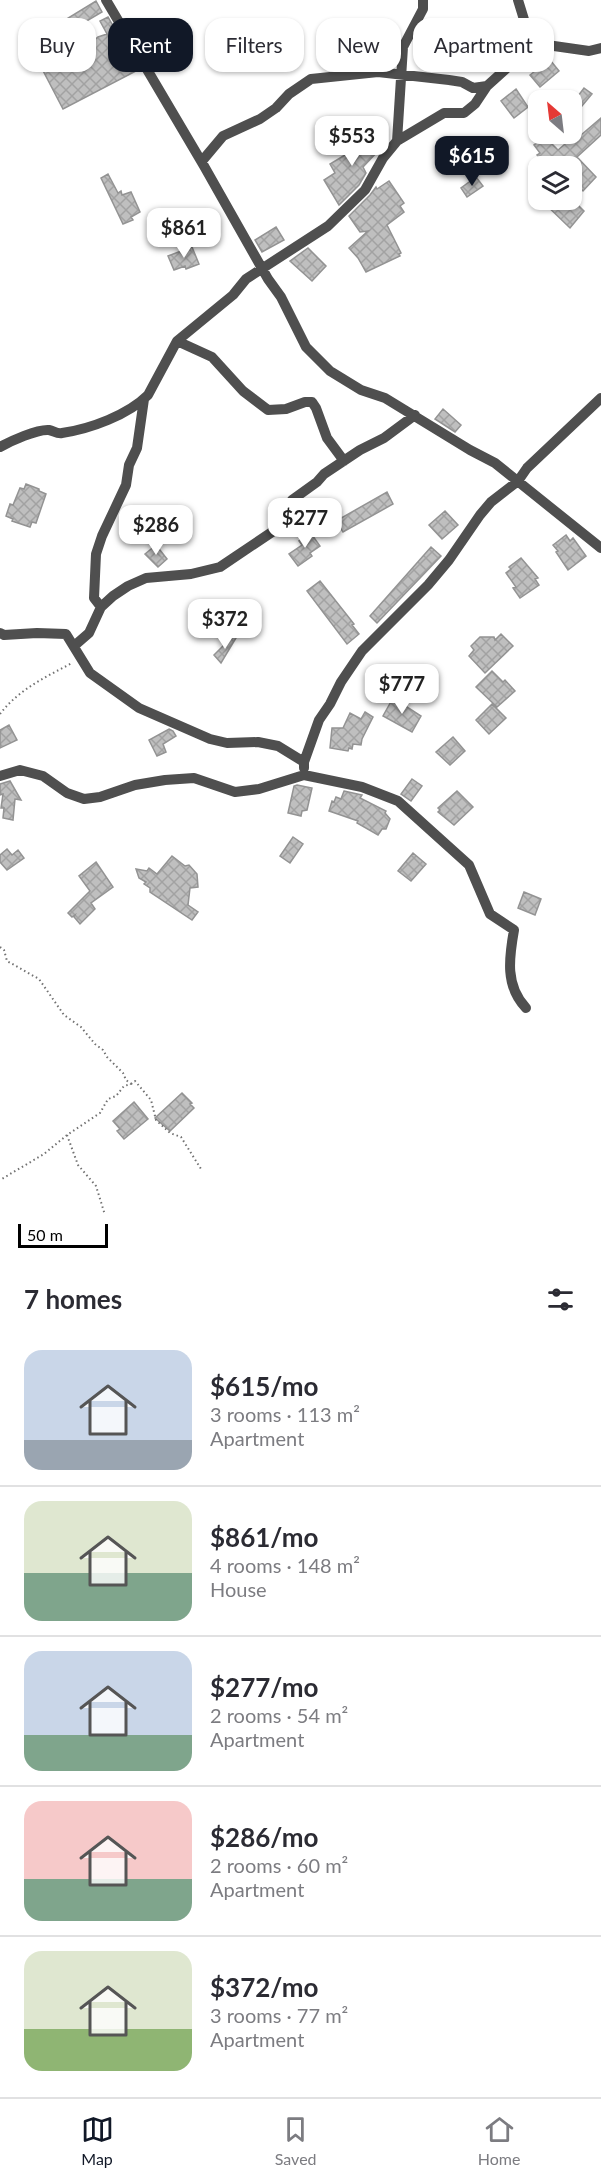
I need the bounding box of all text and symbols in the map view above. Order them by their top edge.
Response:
chip: Buy [18,18,96,72]
chip: Rent [108,18,193,72]
chip: Filters [205,18,304,72]
chip: New [316,18,401,72]
chip: Apartment [413,18,554,72]
north arrow [528,90,582,144]
map controls [528,90,582,210]
pin: $553 [316,116,388,167]
text: $553 [329,123,375,147]
pin: $615 [436,136,508,187]
text: $615 [449,143,495,167]
button: layers [528,156,582,210]
pin: $861 [148,208,220,259]
text: $861 [161,215,207,239]
pin: $277 [269,498,341,549]
pin: $286 [120,505,192,556]
text: $277 [282,505,328,529]
text: $286 [133,512,179,536]
pin: $372 [189,599,261,650]
text: $372 [202,606,248,630]
pin: $777 [366,664,438,715]
text: $777 [379,671,425,695]
scale bar [18,1221,108,1248]
text: 50 m [27,1225,63,1244]
text: 7 homes [24,1283,122,1315]
icon: filters [544,1283,577,1316]
text: $615/mo [210,1370,318,1402]
icon: home [72,1374,144,1446]
text: 3 rooms · 113 m² [210,1402,360,1426]
text: Apartment [210,1426,304,1450]
text: $861/mo [210,1521,318,1553]
icon: home [72,1525,144,1597]
text: 4 rooms · 148 m² [210,1553,360,1577]
text: House [210,1577,267,1601]
text: $277/mo [210,1671,318,1703]
icon: home [72,1675,144,1747]
text: 2 rooms · 54 m² [210,1703,348,1727]
text: Apartment [210,1727,304,1751]
text: $286/mo [210,1821,318,1853]
icon: home [72,1825,144,1897]
text: 2 rooms · 60 m² [210,1853,348,1877]
text: Apartment [210,1877,304,1901]
text: $372/mo [210,1971,318,2003]
icon: home [72,1975,144,2047]
text: 3 rooms · 77 m² [210,2003,348,2027]
text: Apartment [210,2027,304,2051]
tab: Map [81,2113,114,2168]
tab: Saved [275,2113,317,2168]
tab: Home [478,2113,520,2168]

